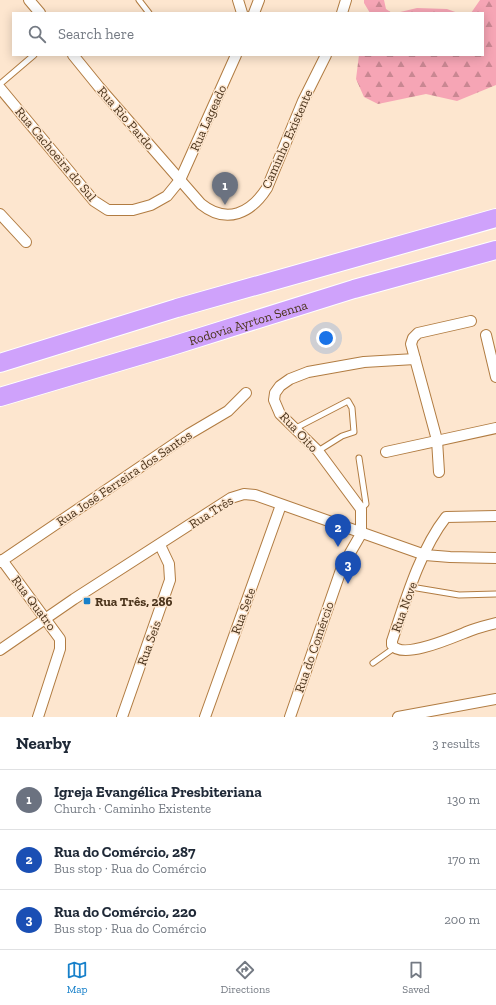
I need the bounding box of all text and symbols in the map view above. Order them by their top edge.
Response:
search box [12,12,484,56]
icon: search [26,23,48,45]
text: Search here [58,25,134,43]
street label: Rua Lageado [187,82,229,154]
street label: Rua Rio Pardo [95,83,158,153]
street label: Caminho Existente [258,87,316,191]
street label: Rua Cachoeira do Sul [12,104,100,204]
pin: 1 [212,172,238,205]
street label: Rodovia Ayrton Senna [187,296,310,348]
your location [316,328,336,348]
street label: Rua Oito [277,409,321,455]
street label: Rua José Ferreira dos Santos [53,427,195,529]
street label: Rua Três [186,492,236,531]
pin: 2 [325,514,351,547]
pin: 3 [335,551,361,584]
street label: Rua Quatro [9,573,60,634]
street label: Rua Nove [388,580,420,634]
street label: Rua Sete [228,586,258,636]
place label: Rua Três, 286 [95,594,173,609]
marker: Rua Três, 286 [82,596,92,606]
street label: Rua do Comércio [291,599,337,695]
street label: Rua Seis [134,618,164,668]
text: Nearby [16,733,71,753]
text: 3 results [432,736,480,751]
text: Igreja Evangélica Presbiteriana [54,783,262,801]
text: 1 [26,792,32,807]
text: 130 m [447,792,480,807]
text: Church · Caminho Existente [54,801,211,816]
text: Rua do Comércio, 287 [54,843,195,861]
text: 2 [26,852,32,867]
text: 170 m [447,852,480,867]
text: Bus stop · Rua do Comércio [54,861,206,876]
text: Rua do Comércio, 220 [54,903,197,921]
text: 3 [26,912,32,927]
text: 200 m [444,912,480,927]
text: Bus stop · Rua do Comércio [54,921,206,936]
tab: Map [66,959,88,996]
tab: Directions [220,959,270,996]
tab: Saved [402,959,430,996]

